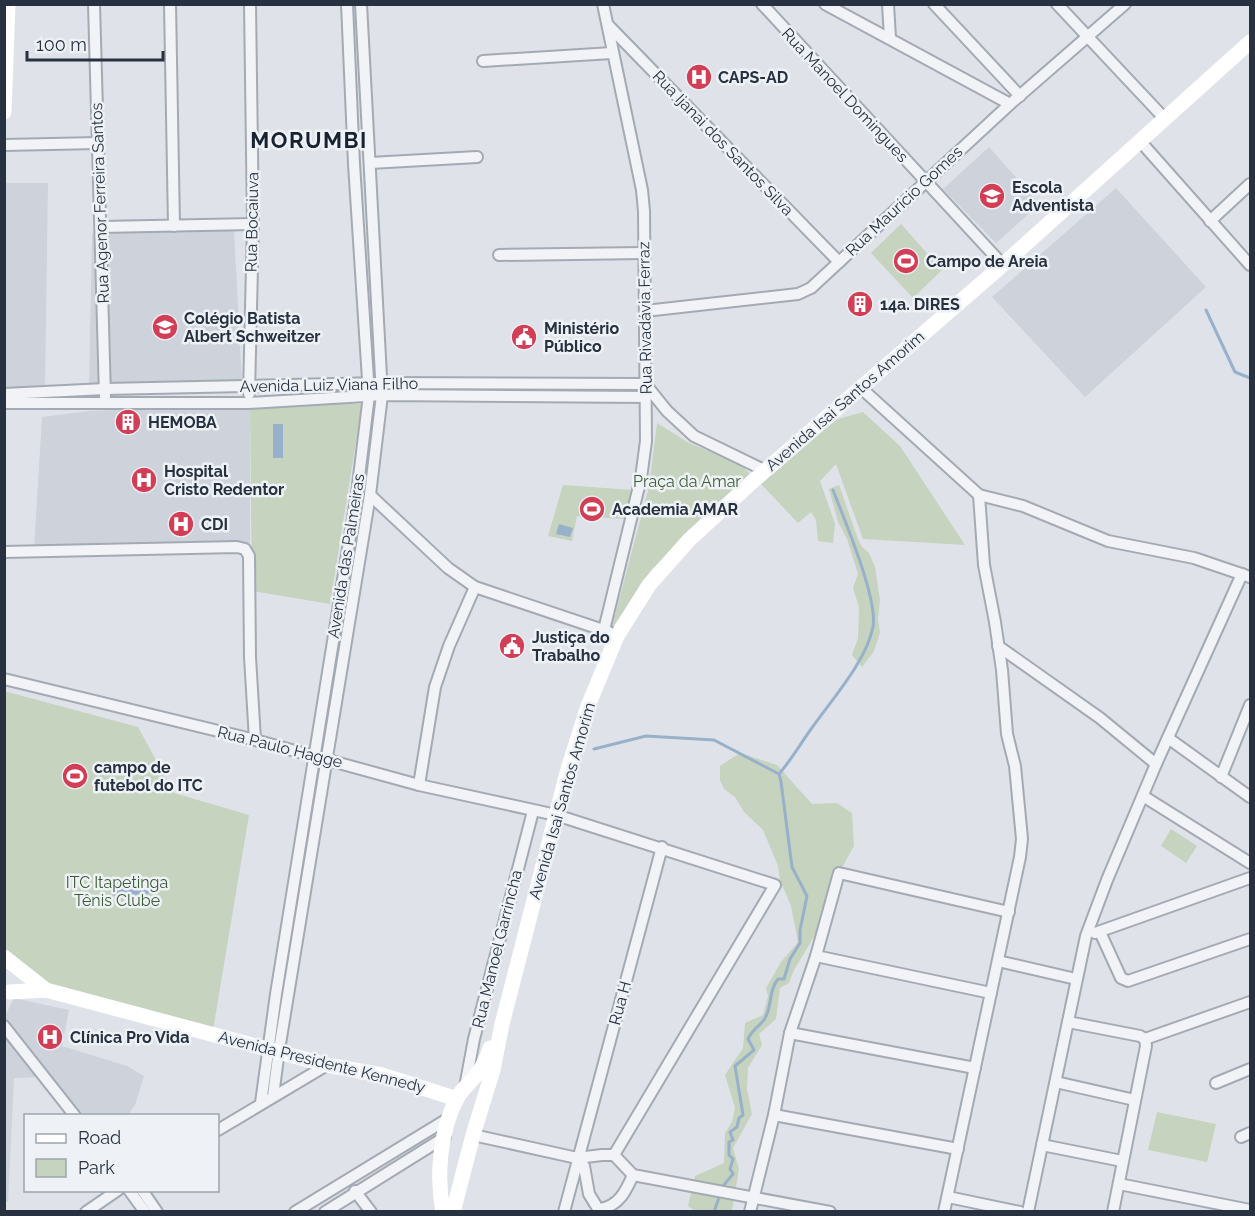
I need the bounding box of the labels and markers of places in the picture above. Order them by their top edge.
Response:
hospital icon: CAPS-AD [684,62,714,92]
place label: CAPS-AD [718,68,788,87]
place label: Escola Adventista [1012,178,1094,215]
school or university icon: Escola Adventista [977,181,1007,211]
sports icon: Campo de Areia [891,246,921,276]
place label: Campo de Areia [926,252,1048,271]
building icon: 14a. DIRES [845,289,875,319]
place label: 14a. DIRES [880,295,960,314]
place label: Colégio Batista Albert Schweitzer [184,309,321,346]
school or university icon: Colégio Batista Albert Schweitzer [150,312,180,342]
place label: Ministério Público [544,319,619,356]
public building icon: Ministério Público [509,322,539,352]
building icon: HEMOBA [113,407,143,437]
place label: HEMOBA [148,413,217,432]
place label: Hospital Cristo Redentor [164,462,284,499]
hospital icon: Hospital Cristo Redentor [129,465,159,495]
sports icon: Academia AMAR [577,494,607,524]
place label: Academia AMAR [612,500,738,519]
hospital icon: CDI [166,509,196,539]
place label: CDI [201,515,228,534]
place label: Justiça do Trabalho [532,628,610,665]
public building icon: Justiça do Trabalho [497,631,527,661]
place label: campo de futebol do ITC [94,758,203,795]
sports icon: campo de futebol do ITC [60,761,90,791]
hospital icon: Clínica Pro Vida [35,1022,65,1052]
place label: Clínica Pro Vida [70,1028,189,1047]

